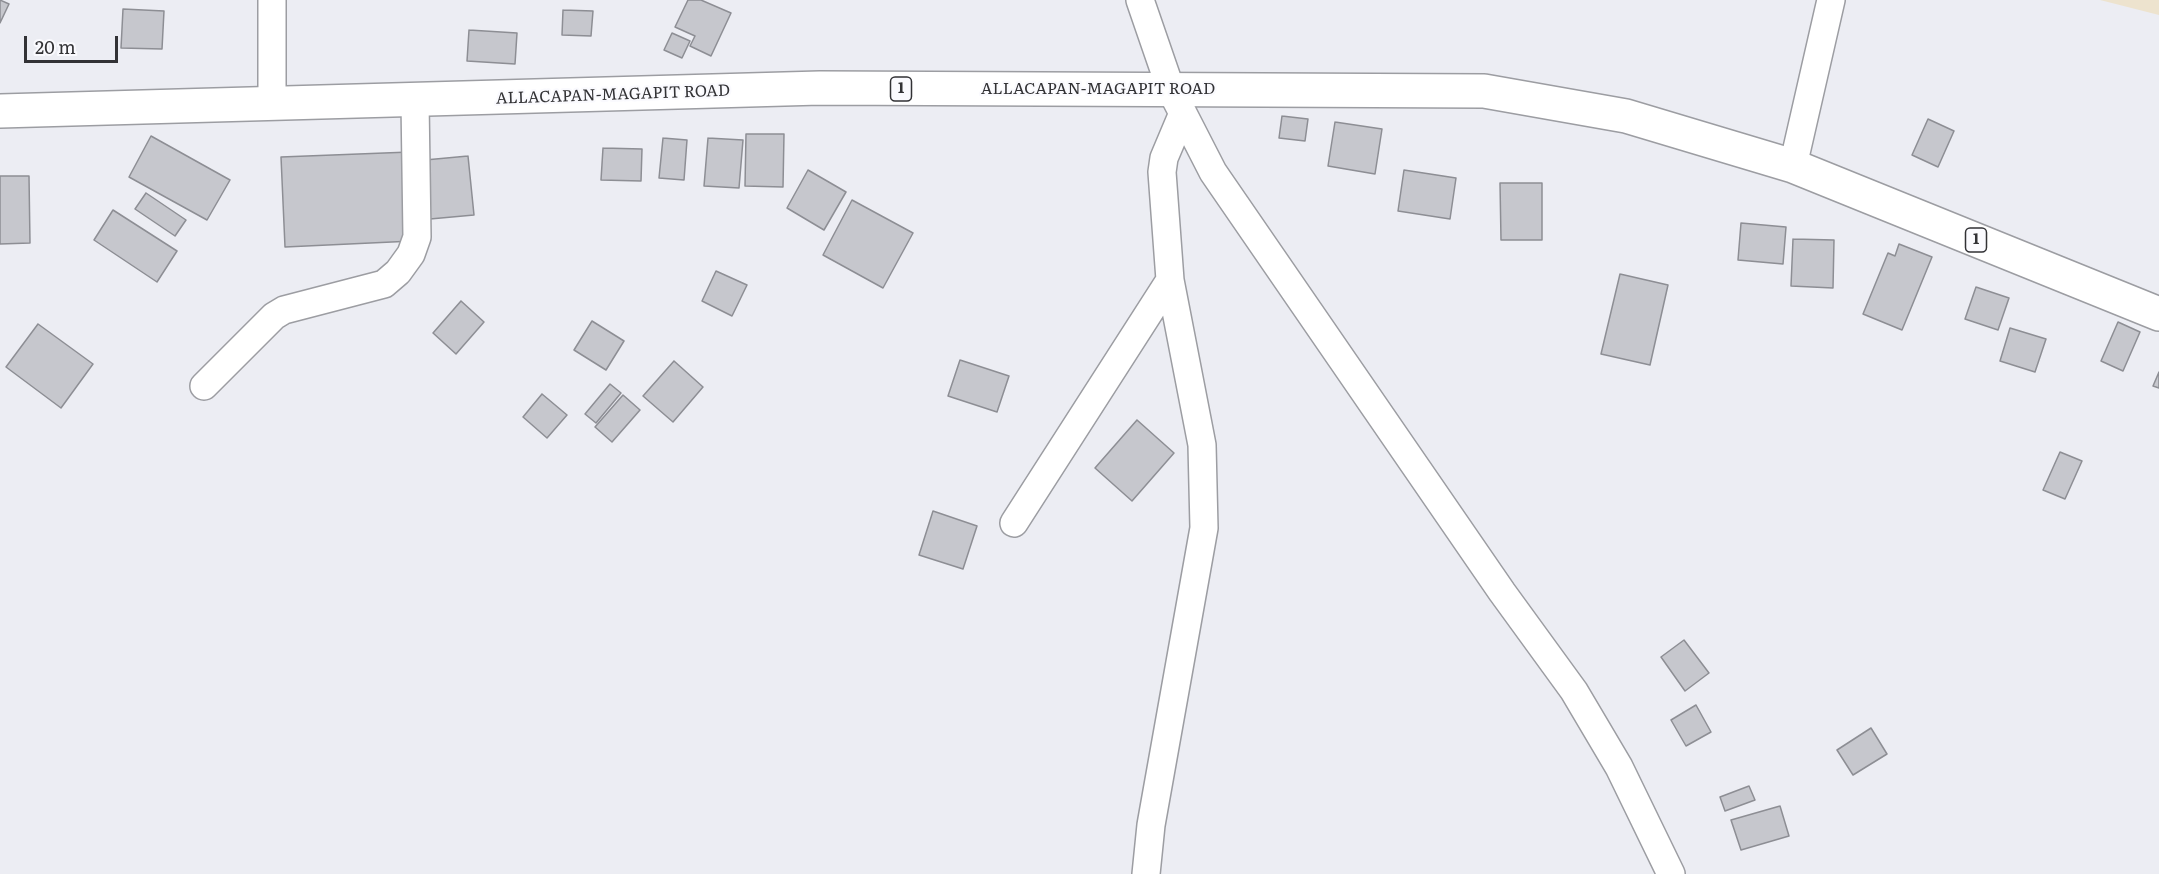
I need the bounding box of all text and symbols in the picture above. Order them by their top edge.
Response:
scale bar [27,24,122,62]
text: 20 m [35,33,76,60]
road number: 1 [890,77,912,101]
street label: ALLACAPAN-MAGAPIT ROAD [981,79,1215,99]
street label: ALLACAPAN-MAGAPIT ROAD [495,81,731,109]
road number: 1 [1966,228,1986,252]

